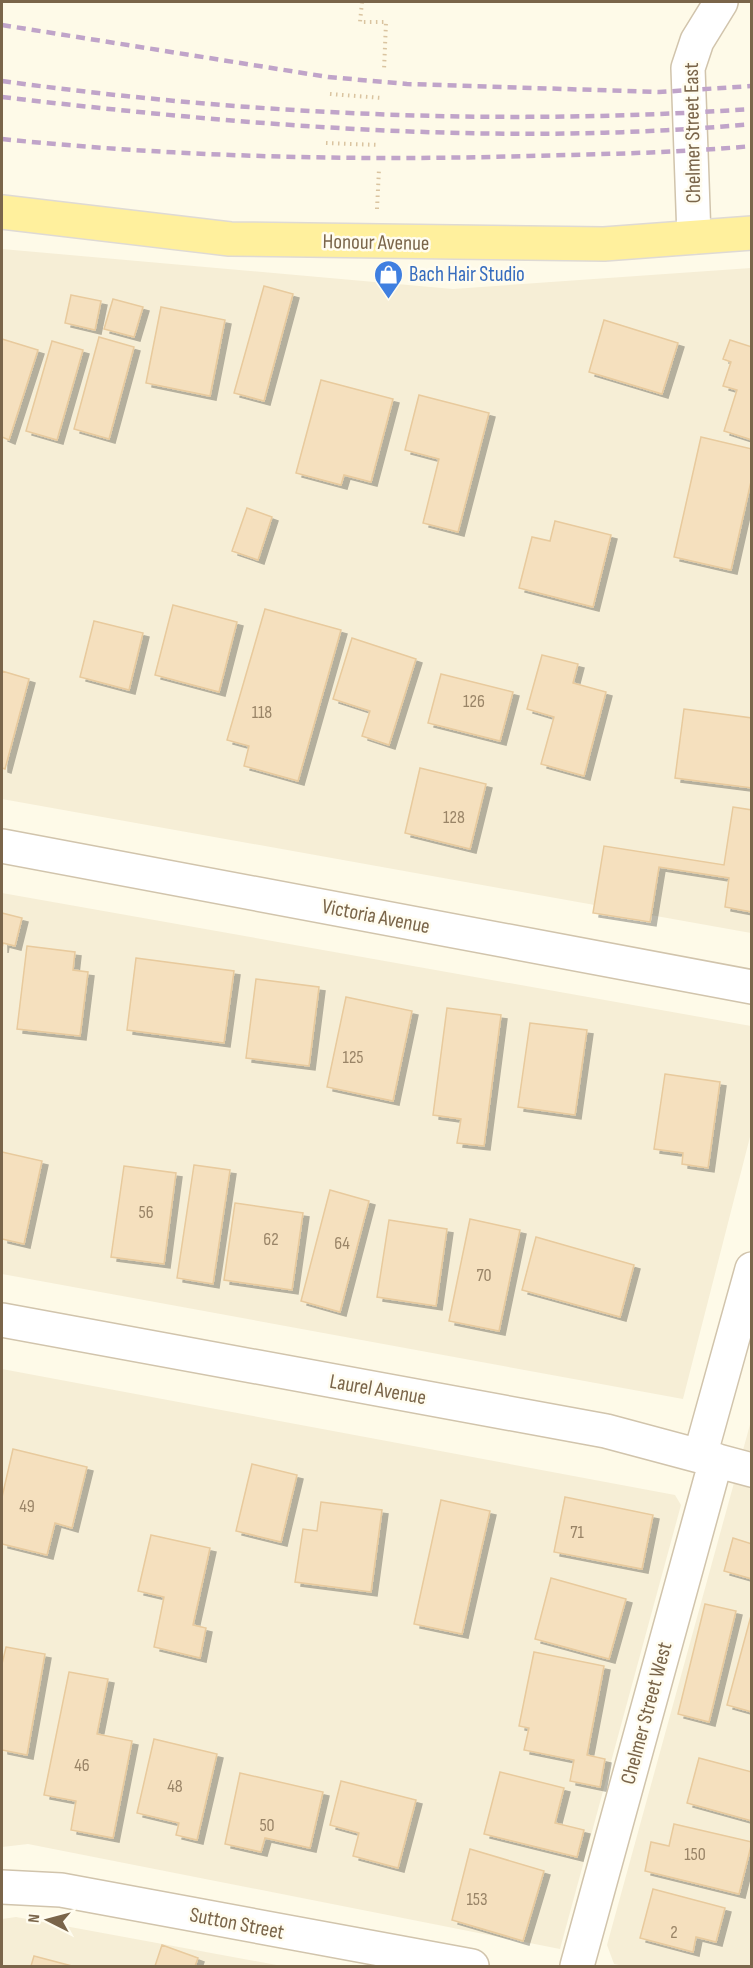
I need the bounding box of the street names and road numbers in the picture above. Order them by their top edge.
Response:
street label: Chelmer Street East [679,62,706,204]
street label: Honour Avenue [322,229,429,256]
street label: Victoria Avenue [320,894,432,939]
street label: Laurel Avenue [328,1369,428,1410]
street label: Chelmer Street West [615,1639,677,1787]
street label: Sutton Street [188,1902,286,1945]

